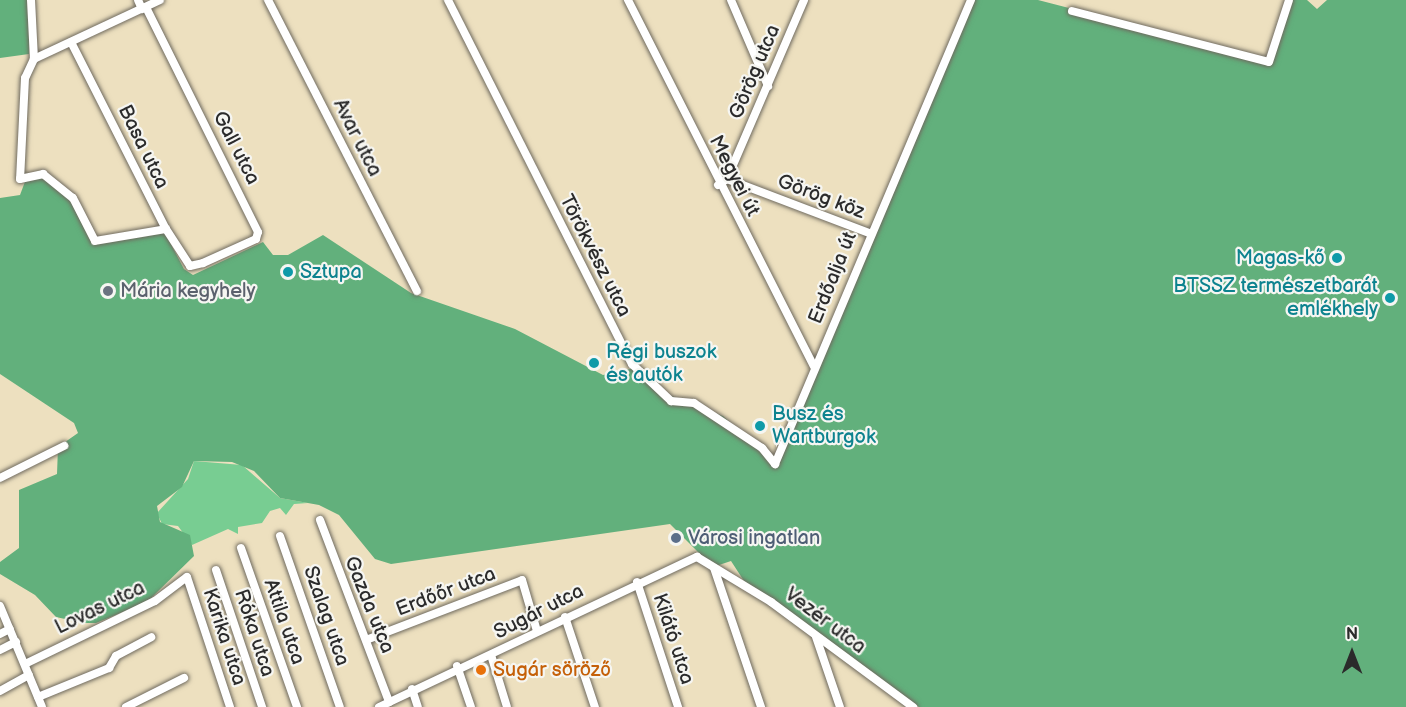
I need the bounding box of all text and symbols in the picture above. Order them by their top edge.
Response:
street label: Görög utca [724,21,786,123]
street label: Avar utca [327,95,387,181]
street label: Basa utca [112,101,174,193]
street label: Gall utca [207,107,265,189]
street label: Megyei út [703,132,765,220]
street label: Görög köz [774,169,868,225]
street label: Törökvész utca [554,191,636,321]
street label: Erdőalja út [804,229,862,327]
place label: Magas-kő [1236,246,1325,270]
marker: Magas-kő [1330,251,1344,265]
place label: Sztupa [300,260,362,284]
marker: Sztupa [281,265,295,279]
place label: BTSSZ természetbarát emlékhely [1173,274,1378,321]
place label: Mária kegyhely [120,279,256,303]
marker: Mária kegyhely [101,284,115,298]
marker: BTSSZ természetbarát emlékhely [1383,291,1397,305]
place label: Régi buszok és autók [606,340,716,387]
marker: Régi buszok és autók [587,356,601,370]
place label: Busz és Wartburgok [772,402,876,449]
marker: Busz és Wartburgok [753,419,767,433]
place label: Városi ingatlan [688,526,820,550]
marker: Városi ingatlan [669,531,683,545]
street label: Gazda utca [339,553,399,657]
street label: Erdőőr utca [393,562,499,622]
street label: Szalag utca [298,563,354,669]
street label: Lovas utca [51,576,149,640]
street label: Attila utca [258,576,310,668]
street label: Sugár utca [490,579,588,645]
street label: Vezér utca [780,583,870,659]
street label: Karika utca [197,585,251,689]
street label: Róka utca [229,586,279,680]
street label: Kilátó utca [647,590,699,688]
north arrow [1322,623,1382,683]
text: N [1346,625,1358,644]
place label: Sugár söröző [493,658,611,682]
marker: Sugár söröző [474,663,488,677]

